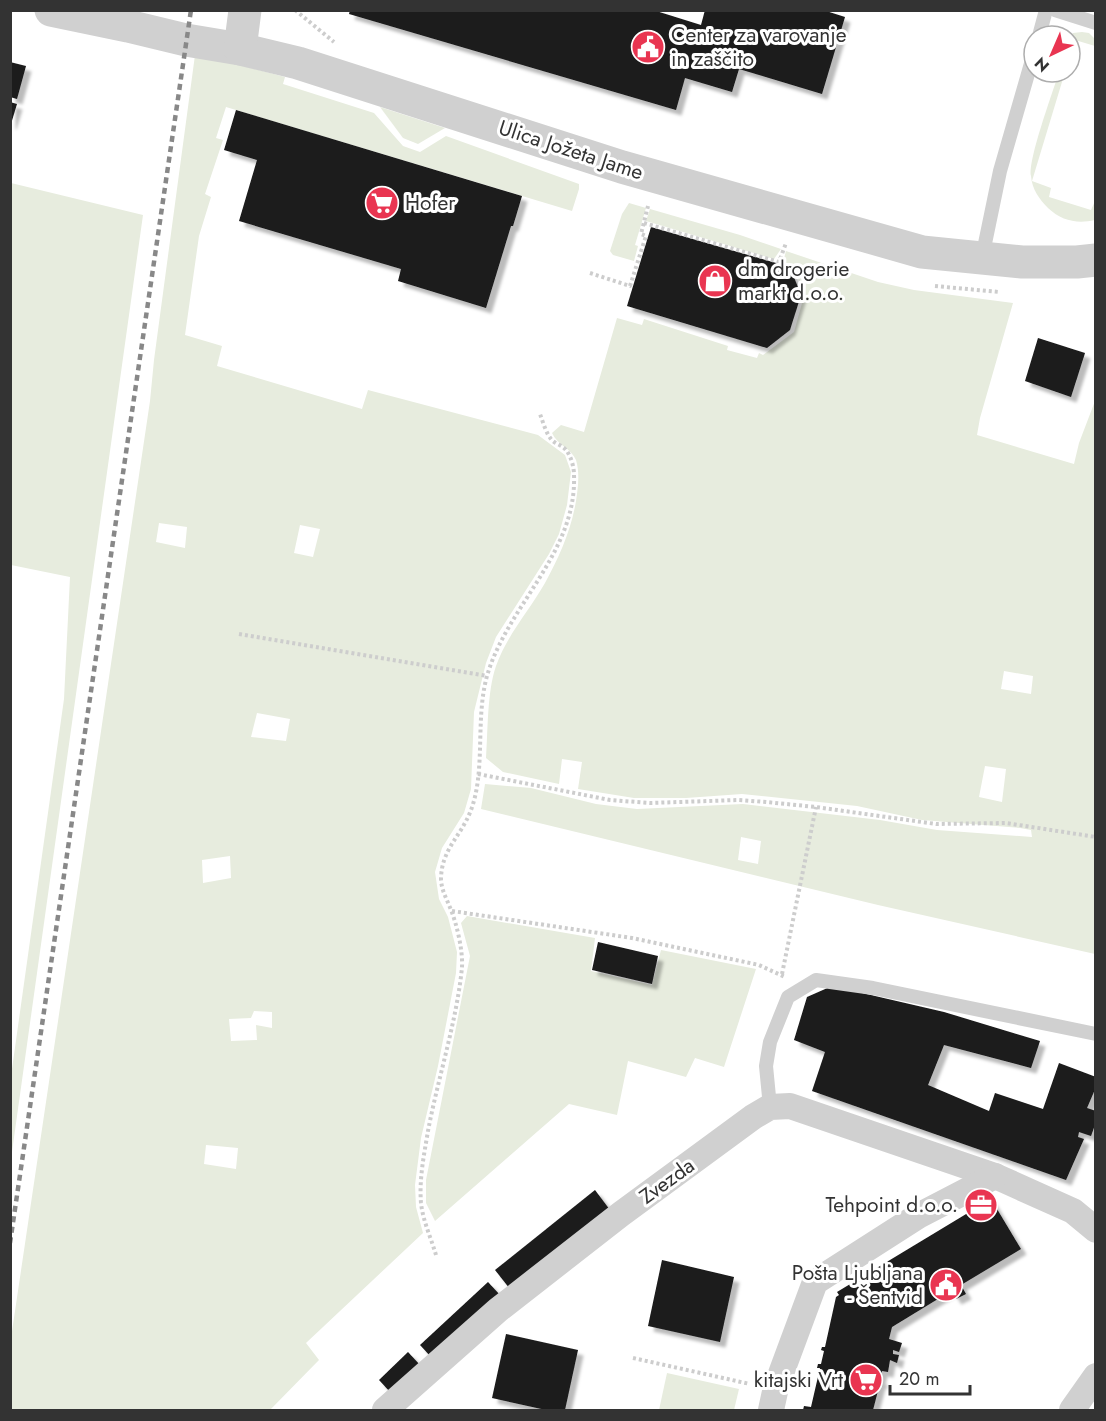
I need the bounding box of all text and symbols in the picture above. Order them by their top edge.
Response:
place label: Center za varovanje in zaščito [671,20,847,74]
north arrow [1022,24,1082,84]
public building icon: Center za varovanje in zaščito [630,29,666,65]
text: N [1029,52,1054,77]
street label: Ulica Jožeta Jame [495,113,647,188]
supermarket icon: Hofer [364,185,400,221]
place label: Hofer [405,188,456,218]
place label: dm drogerie markt d.o.o. [738,254,849,308]
shop icon: dm drogerie markt d.o.o. [697,263,733,299]
street label: Zvezda [633,1151,701,1211]
office icon: Tehpoint d.o.o. [963,1187,999,1223]
place label: Tehpoint d.o.o. [826,1190,958,1220]
place label: Pošta Ljubljana - Šentvid [792,1258,923,1312]
public building icon: Pošta Ljubljana - Šentvid [928,1267,964,1303]
scale bar [890,1358,970,1396]
supermarket icon: kitajski Vrt [848,1362,884,1398]
place label: kitajski Vrt [754,1365,843,1395]
text: 20 m [899,1366,939,1392]

